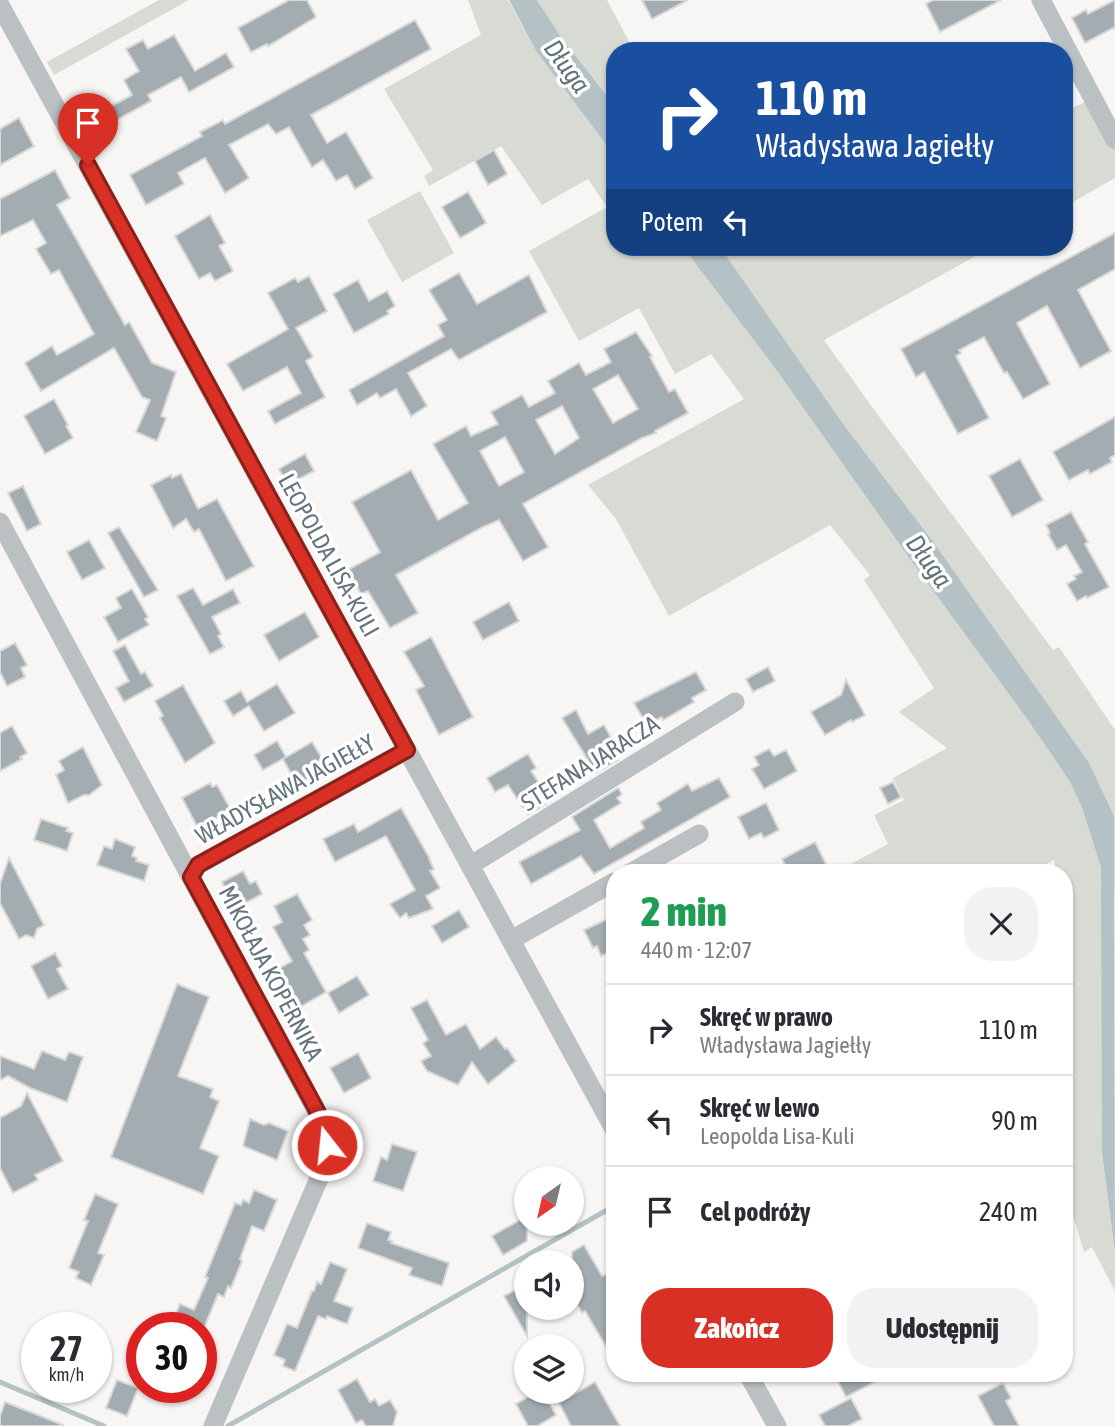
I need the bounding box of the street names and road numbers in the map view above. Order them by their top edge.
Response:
street label: LEOPOLDA LISA-KULI [273,469,385,641]
street label: STEFANA JARACZA [516,710,664,816]
street label: WŁADYSŁAWA JAGIEŁŁY [191,728,380,849]
street label: MIKOŁAJA KOPERNIKA [214,881,329,1065]

